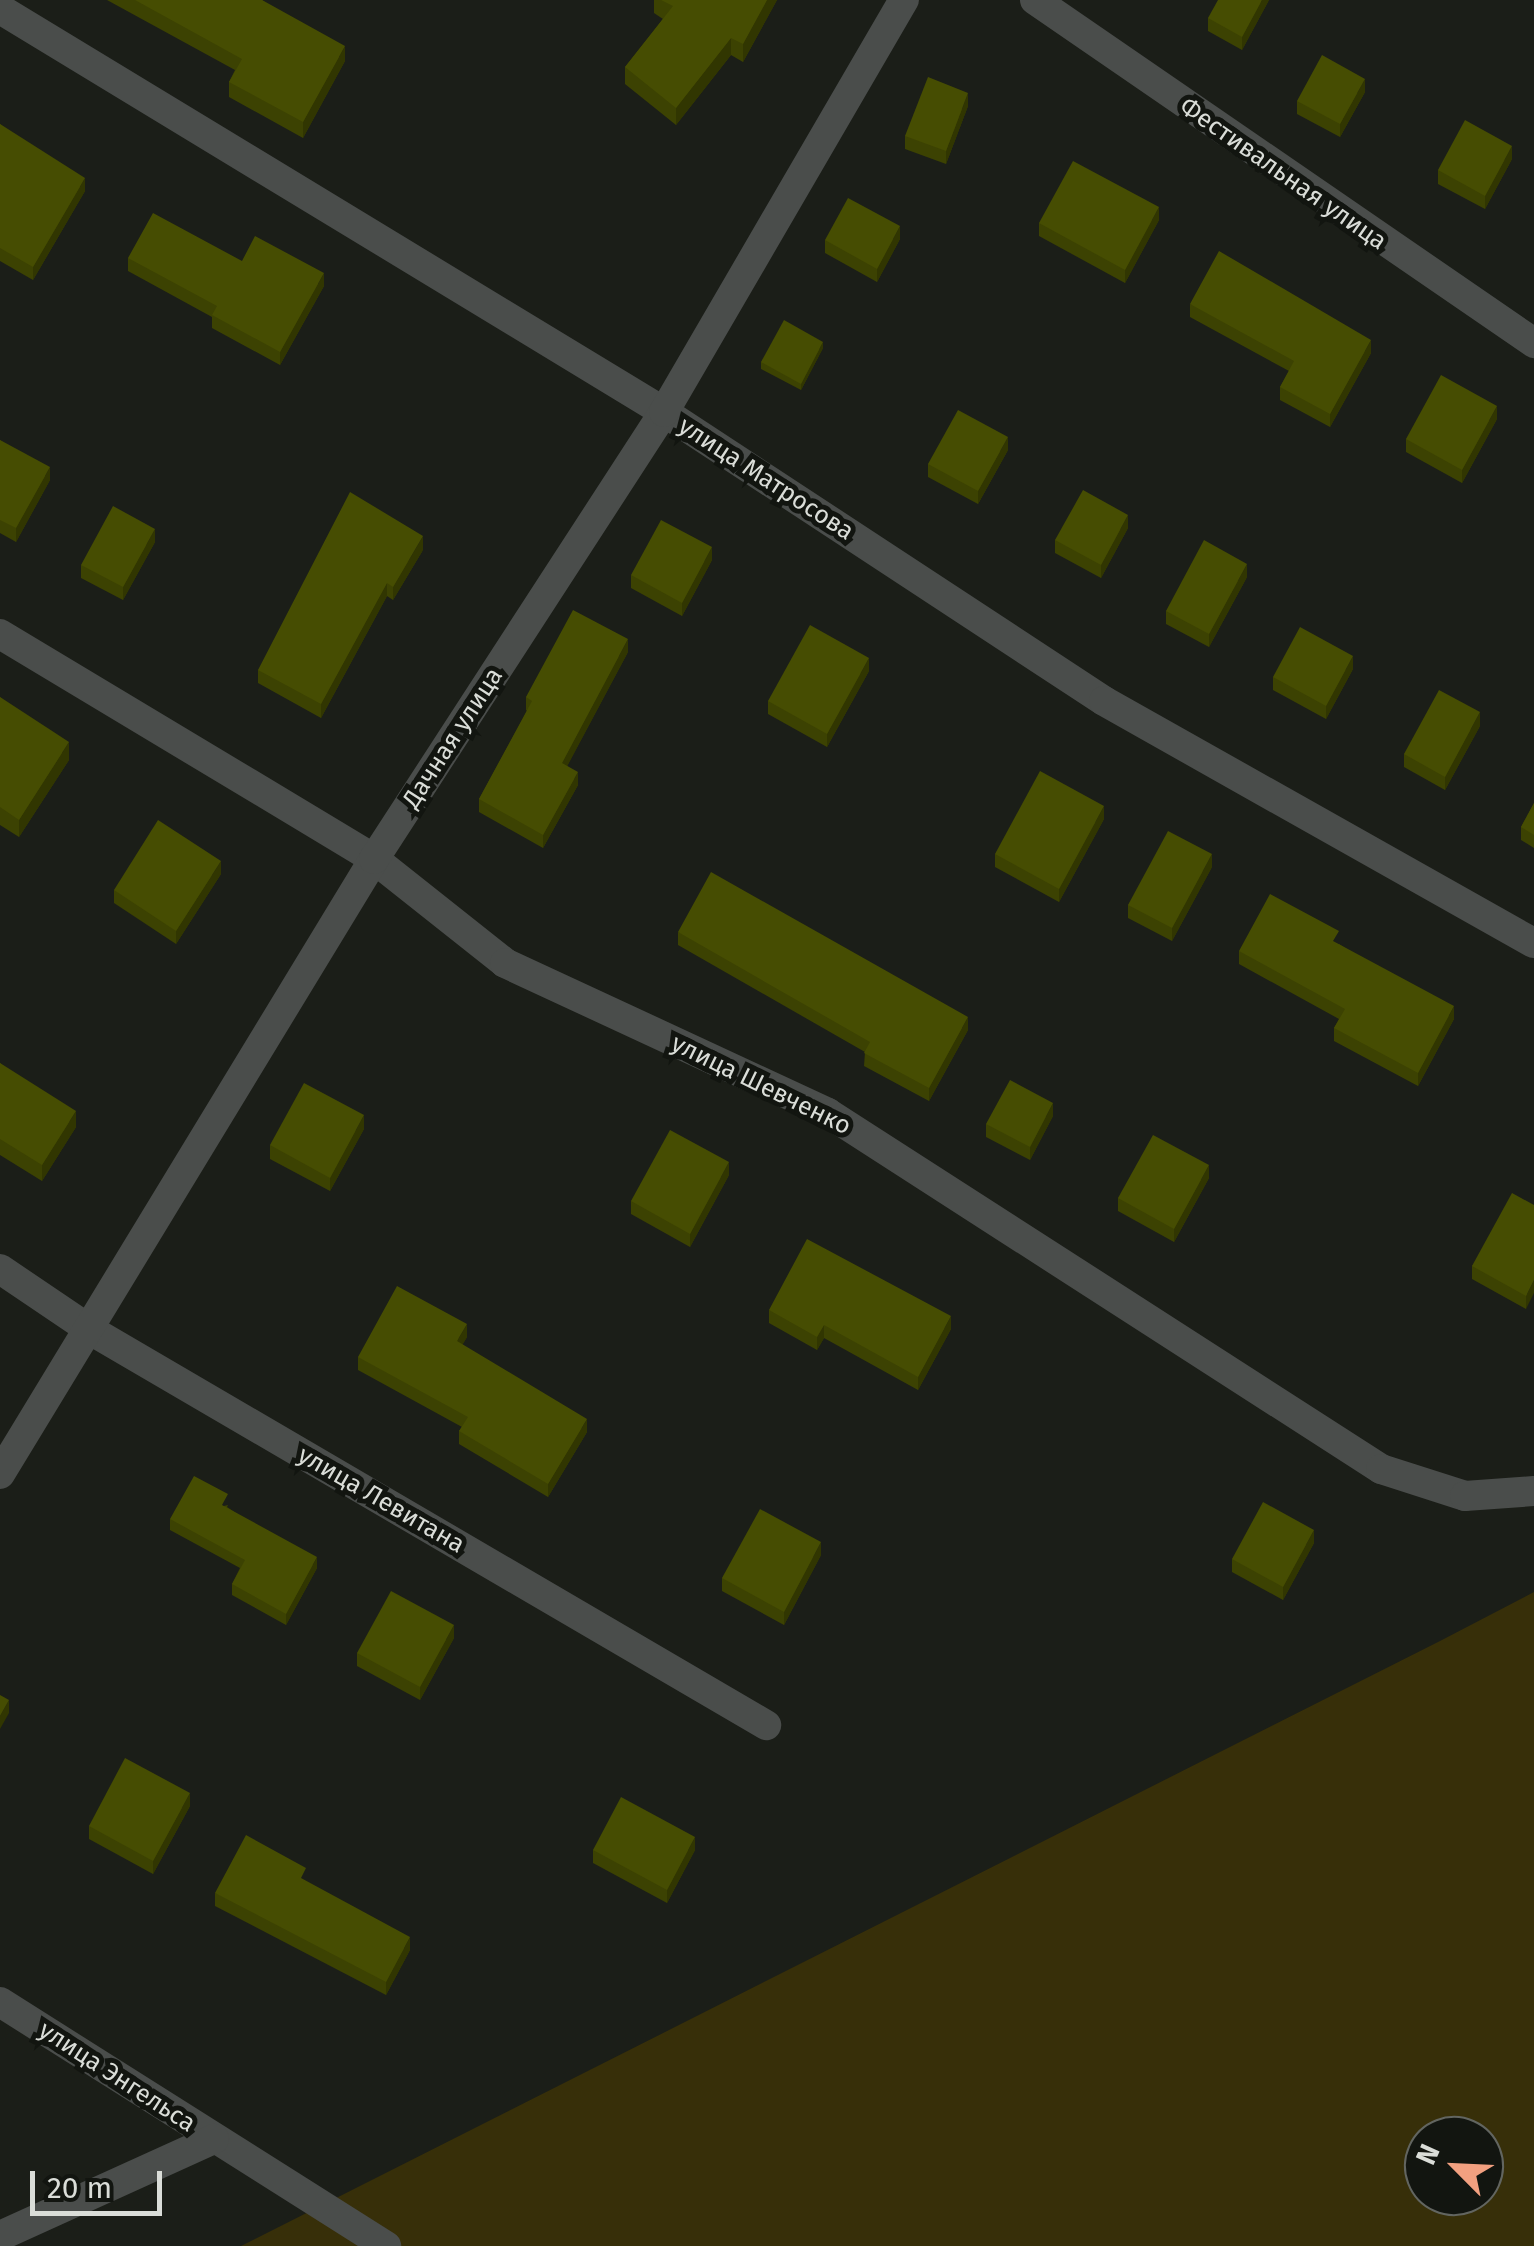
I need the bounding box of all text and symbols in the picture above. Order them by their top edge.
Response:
street label: Фестивальная улица [1174,91,1392,257]
street label: улица Матросова [673,411,859,547]
street label: Дачная улица [397,662,509,814]
street label: улица Шевченко [666,1028,856,1142]
street label: улица Левитана [292,1440,470,1560]
street label: улица Энгельса [33,2015,201,2139]
north arrow [1404,2116,1504,2216]
text: N [1409,2139,1447,2170]
scale bar [35,2151,168,2213]
text: 20 m [47,2170,112,2206]

